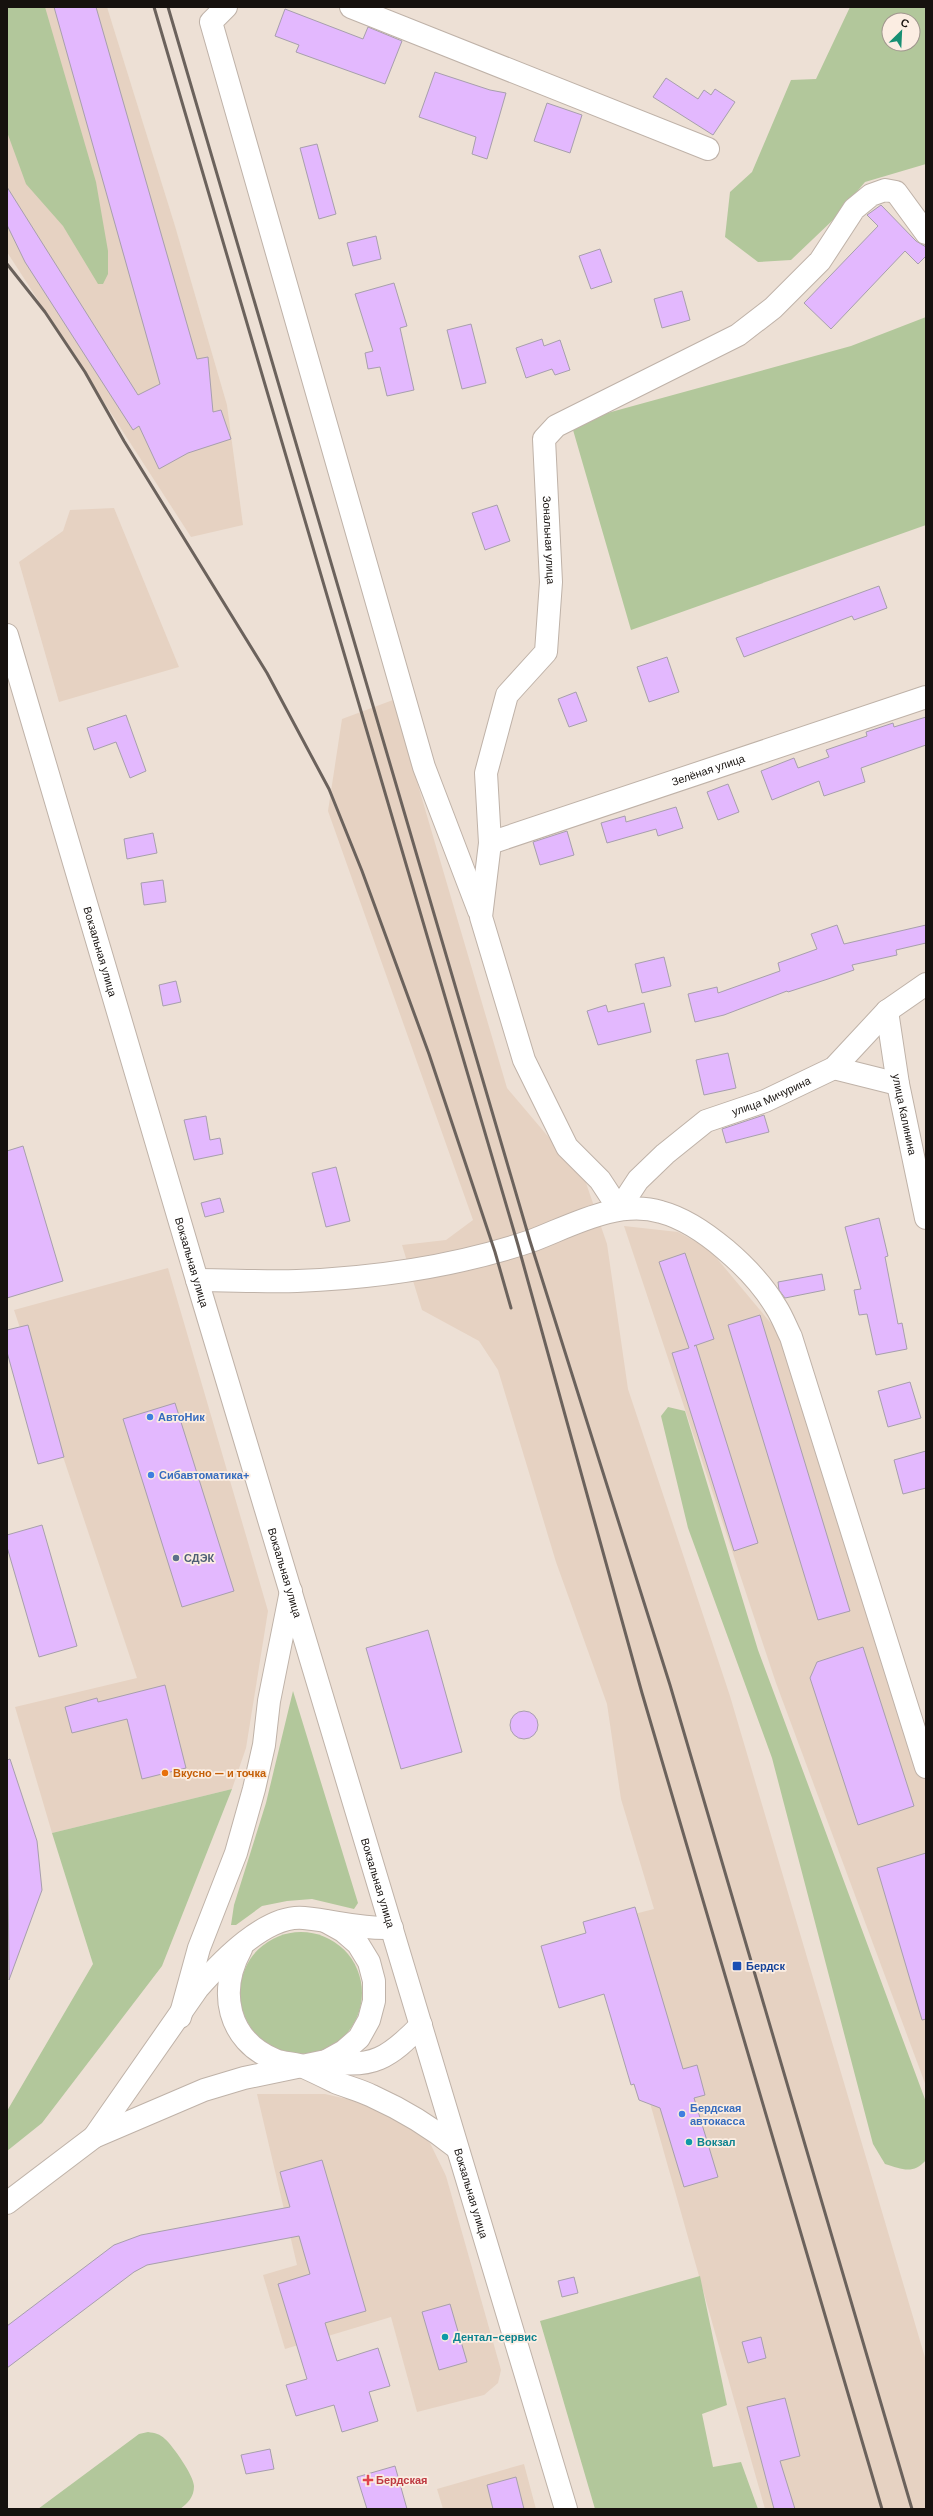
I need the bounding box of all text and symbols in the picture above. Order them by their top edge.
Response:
north arrow [881,12,921,52]
text: С [899,15,912,31]
street label: Зональная улица [540,495,558,585]
street label: Зелёная улица [670,751,747,789]
street label: Вокзальная улица [80,905,120,999]
street label: улица Мичурина [730,1073,814,1119]
street label: улица Калинина [890,1073,920,1157]
street label: Вокзальная улица [172,1216,212,1310]
place label: АвтоНик [158,1410,205,1424]
marker: АвтоНик [145,1412,155,1422]
place label: Сибавтоматика+ [159,1468,249,1482]
marker: Сибавтоматика+ [146,1470,156,1480]
street label: Вокзальная улица [265,1526,305,1620]
place label: СДЭК [184,1551,214,1565]
marker: СДЭК [171,1553,181,1563]
place label: Вкусно — и точка [173,1766,267,1780]
marker: Вкусно — и точка [160,1768,170,1778]
street label: Вокзальная улица [358,1836,398,1930]
place label: Бердск [746,1959,785,1973]
marker: Бердск [731,1960,743,1972]
place label: Бердская автокасса [690,2101,746,2128]
marker: Бердская автокасса [677,2109,687,2119]
place label: Вокзал [697,2135,736,2149]
marker: Вокзал [684,2137,694,2147]
street label: Вокзальная улица [451,2147,492,2241]
place label: Дентал-сервис [453,2330,537,2344]
marker: Дентал-сервис [440,2332,450,2342]
place label: Бердская [376,2473,427,2487]
marker: Бердская [363,2475,373,2485]

